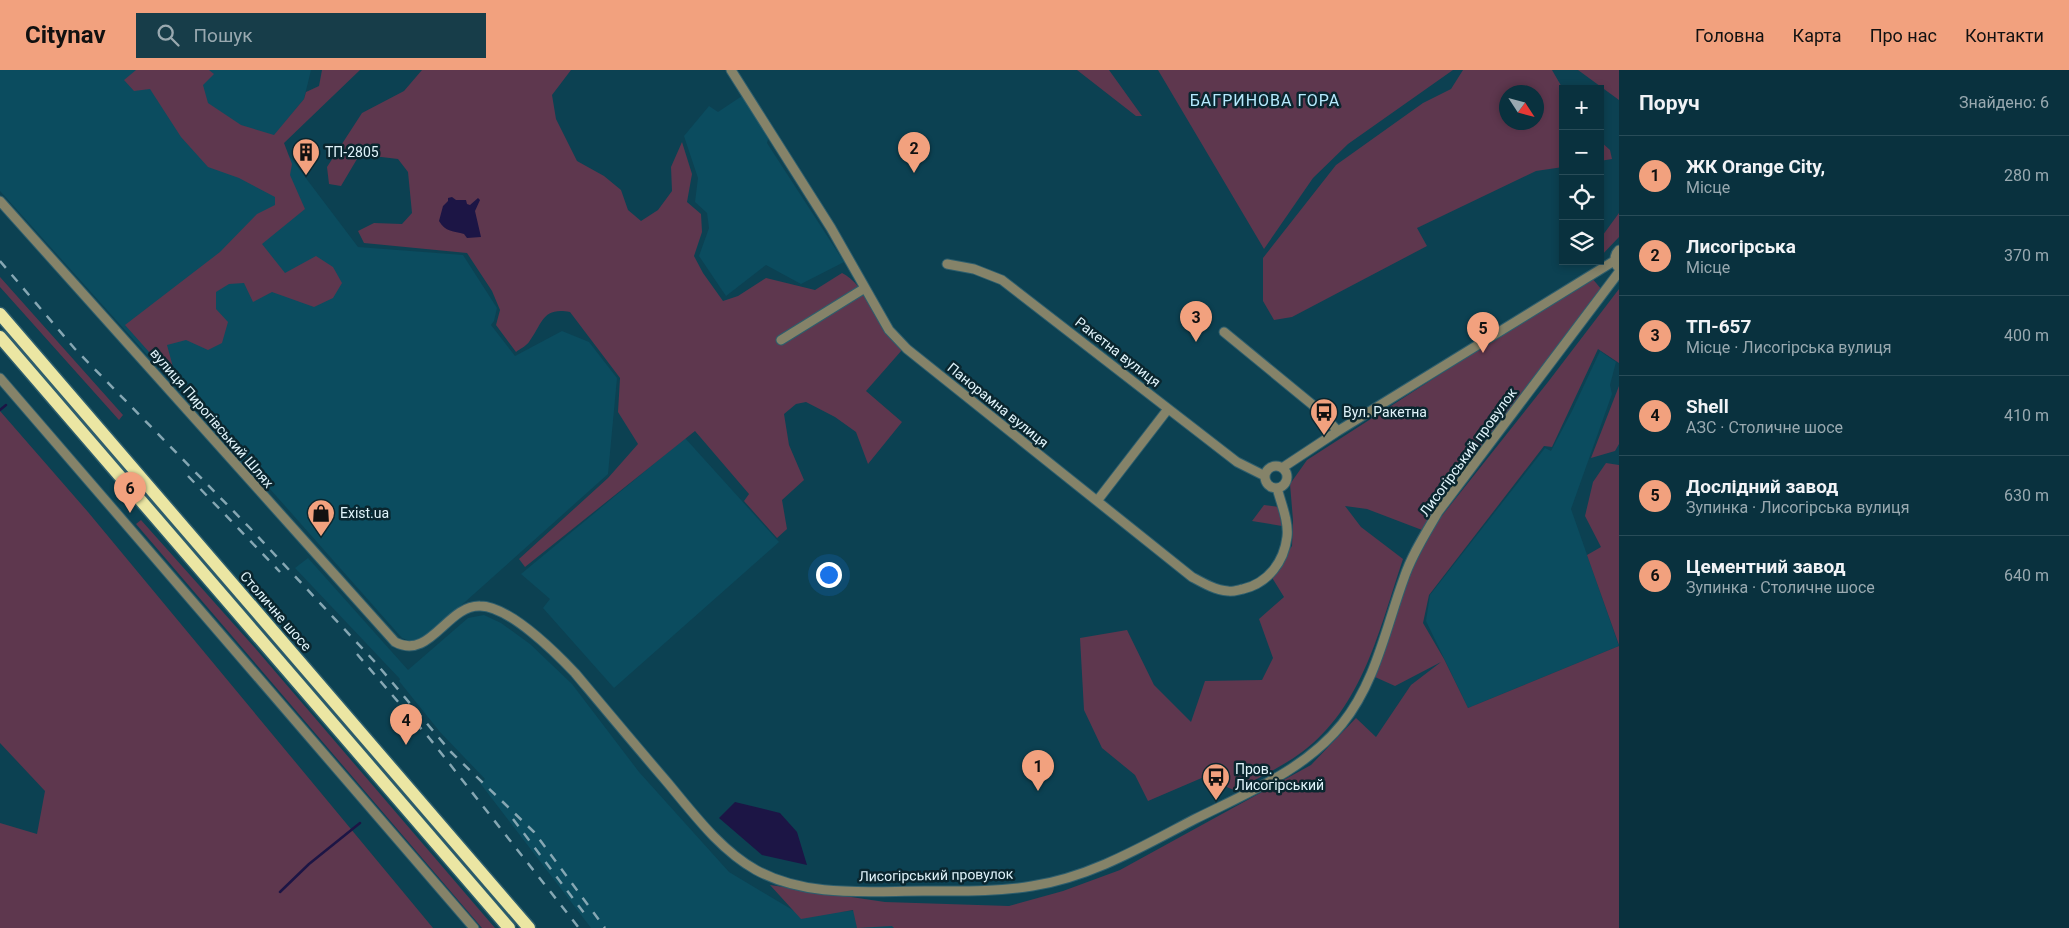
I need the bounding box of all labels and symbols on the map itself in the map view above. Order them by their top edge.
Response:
north arrow [1499,85,1544,130]
district label: БАГРИНОВА ГОРА [1190,91,1340,110]
pin: 2 [898,132,930,173]
building icon: ТП-2805 [291,137,321,176]
place label: ТП-2805 [325,144,379,160]
pin: 3 [1180,301,1212,342]
pin: 5 [1467,312,1499,353]
street label: Ракетна вулиця [1072,314,1164,390]
street label: вулиця Пирогівський Шлях [147,345,277,491]
street label: Панорамна вулиця [944,359,1052,451]
street label: Лисогірський провулок [1416,384,1520,519]
bus stop icon: Вул. Ракетна [1309,397,1339,436]
place label: Вул. Ракетна [1343,404,1427,420]
pin: 6 [114,472,146,513]
shop icon: Exist.ua [306,498,336,537]
place label: Exist.ua [340,505,389,521]
your location [816,562,842,588]
street label: Столичне шосе [237,568,315,654]
pin: 4 [390,704,422,745]
pin: 1 [1022,750,1054,791]
place label: Пров. Лисогірський [1235,761,1324,793]
bus stop icon: Пров. Лисогірський [1201,762,1231,801]
street label: Лисогірський провулок [859,866,1014,884]

